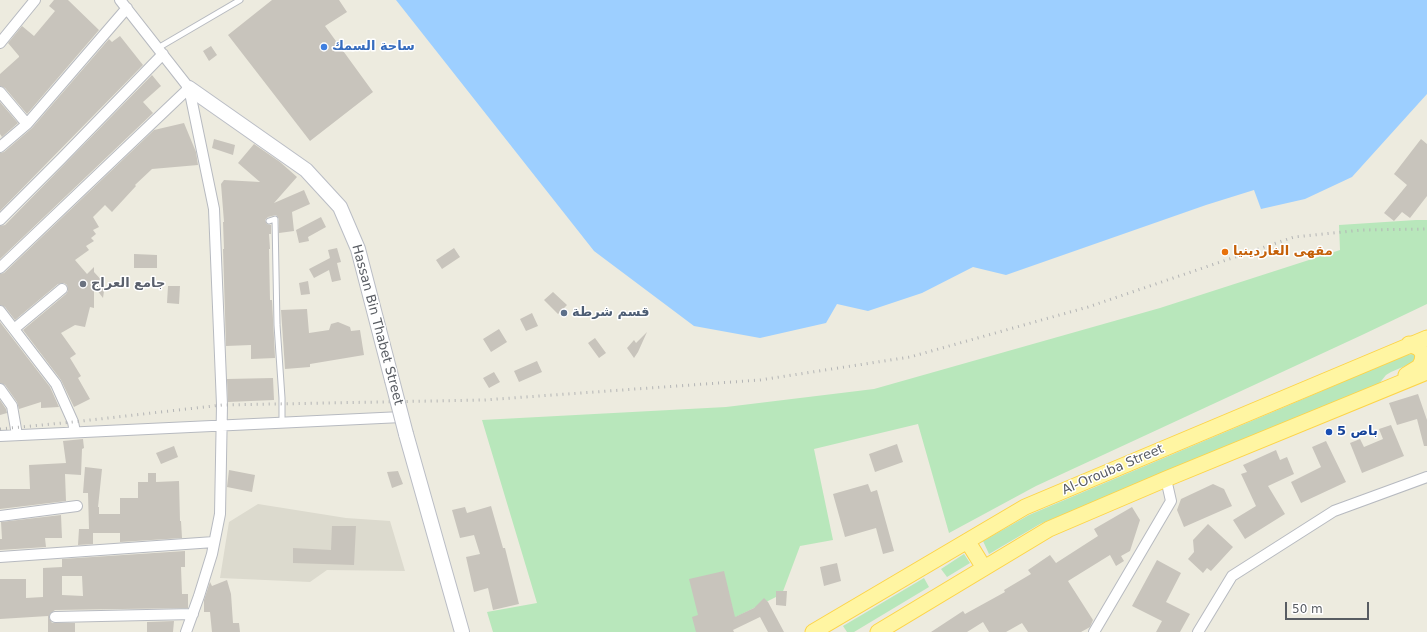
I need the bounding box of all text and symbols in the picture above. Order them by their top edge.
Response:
place label: ساحة السمك [332,39,415,55]
marker: ساحة السمك [319,42,329,52]
street label: Hassan Bin Thabet Street [348,243,406,407]
place label: مقهى الغاردينيا [1233,244,1333,260]
marker: مقهى الغاردينيا [1220,247,1230,257]
place label: جامع العراج [91,276,165,292]
marker: جامع العراج [78,279,88,289]
place label: قسم شرطة [572,305,649,321]
marker: قسم شرطة [559,308,569,318]
place label: باص 5 [1337,424,1378,440]
marker: باص 5 [1324,427,1334,437]
street label: Al-Orouba Street [1060,442,1166,498]
scale bar [1287,594,1371,620]
text: 50 m [1292,602,1323,616]

